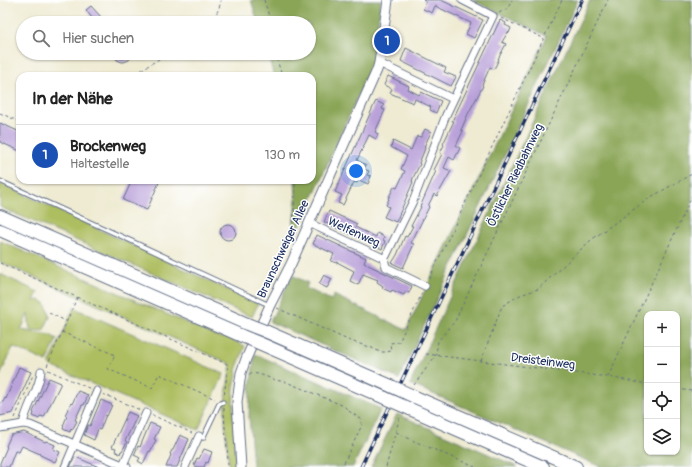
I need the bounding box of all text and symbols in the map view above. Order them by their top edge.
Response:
search box [16,16,316,60]
pin: 1 [374,26,400,56]
icon: search [30,27,52,49]
text: Hier suchen [62,29,134,48]
text: In der Nähe [32,88,113,109]
street label: Östlicher Riedbahnweg [483,121,547,229]
text: Brockenweg [70,137,146,156]
text: 1 [42,147,48,163]
text: 130 m [264,147,300,163]
text: Haltestelle [70,156,129,172]
your location [346,161,366,181]
street label: Braunschweiger Allee [254,198,313,301]
street label: Welfenweg [325,214,382,251]
map controls [644,311,680,455]
button: + [644,311,680,347]
button: − [644,347,680,383]
street label: Dreisteinweg [510,350,576,373]
button: locate [644,383,680,419]
button: layers [644,419,680,455]

